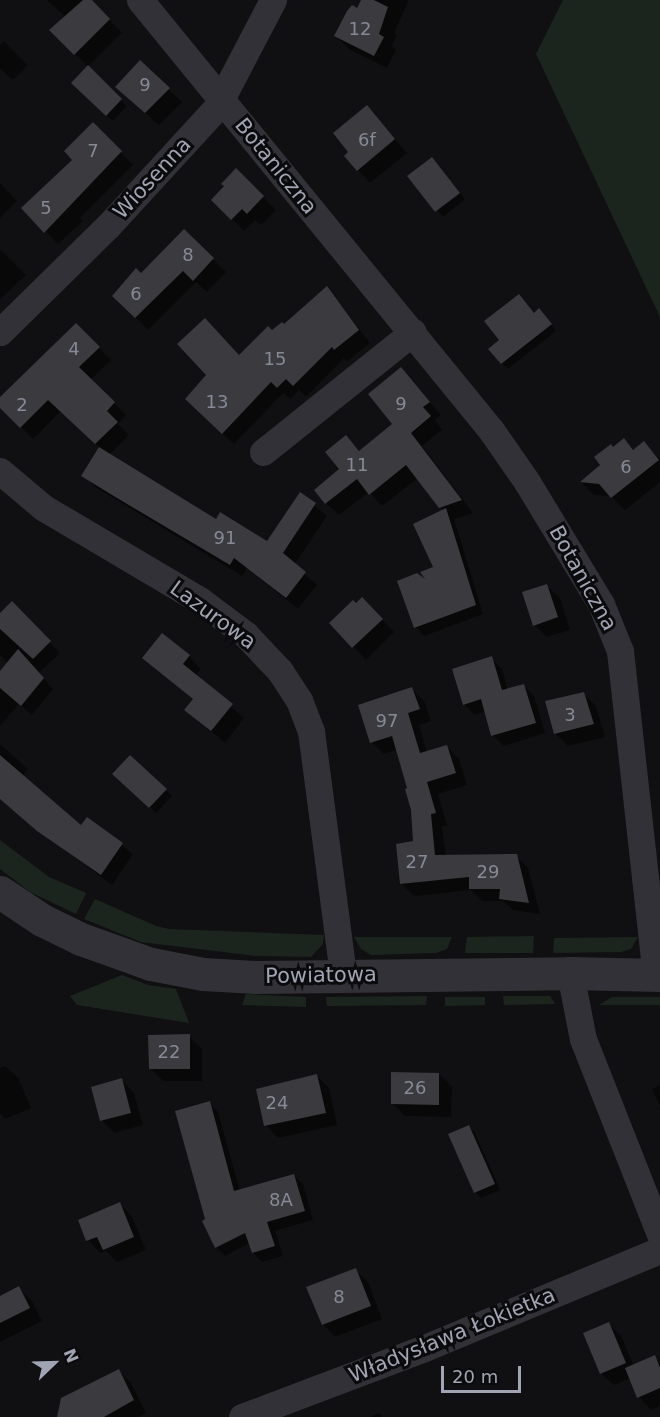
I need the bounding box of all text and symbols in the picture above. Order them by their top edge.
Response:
house number: 12 [349,18,371,40]
house number: 9 [139,74,151,96]
street label: Botaniczna [230,113,322,219]
house number: 6f [358,129,376,151]
street label: Wiosenna [108,132,196,224]
house number: 7 [87,140,99,162]
house number: 5 [40,197,52,219]
house number: 8 [182,244,194,266]
house number: 6 [130,283,142,305]
house number: 4 [68,338,80,360]
house number: 15 [264,348,286,370]
house number: 13 [206,391,228,413]
house number: 9 [395,393,407,415]
house number: 2 [16,394,28,416]
house number: 11 [346,454,368,476]
house number: 6 [620,456,632,478]
street label: Botaniczna [544,521,622,635]
house number: 91 [214,527,236,549]
street label: Lazurowa [165,575,261,655]
house number: 3 [564,704,576,726]
house number: 97 [376,710,398,732]
house number: 27 [406,851,428,873]
house number: 29 [477,861,499,883]
street label: Powiatowa [265,961,377,989]
house number: 22 [158,1041,180,1063]
house number: 26 [404,1077,426,1099]
house number: 24 [266,1092,288,1114]
house number: 8A [269,1189,293,1211]
street label: Władysława Łokietka [345,1282,559,1388]
house number: 8 [333,1286,345,1308]
north arrow [24,1333,84,1393]
text: N [60,1346,82,1366]
scale bar [444,1354,524,1392]
text: 20 m [452,1366,498,1387]

